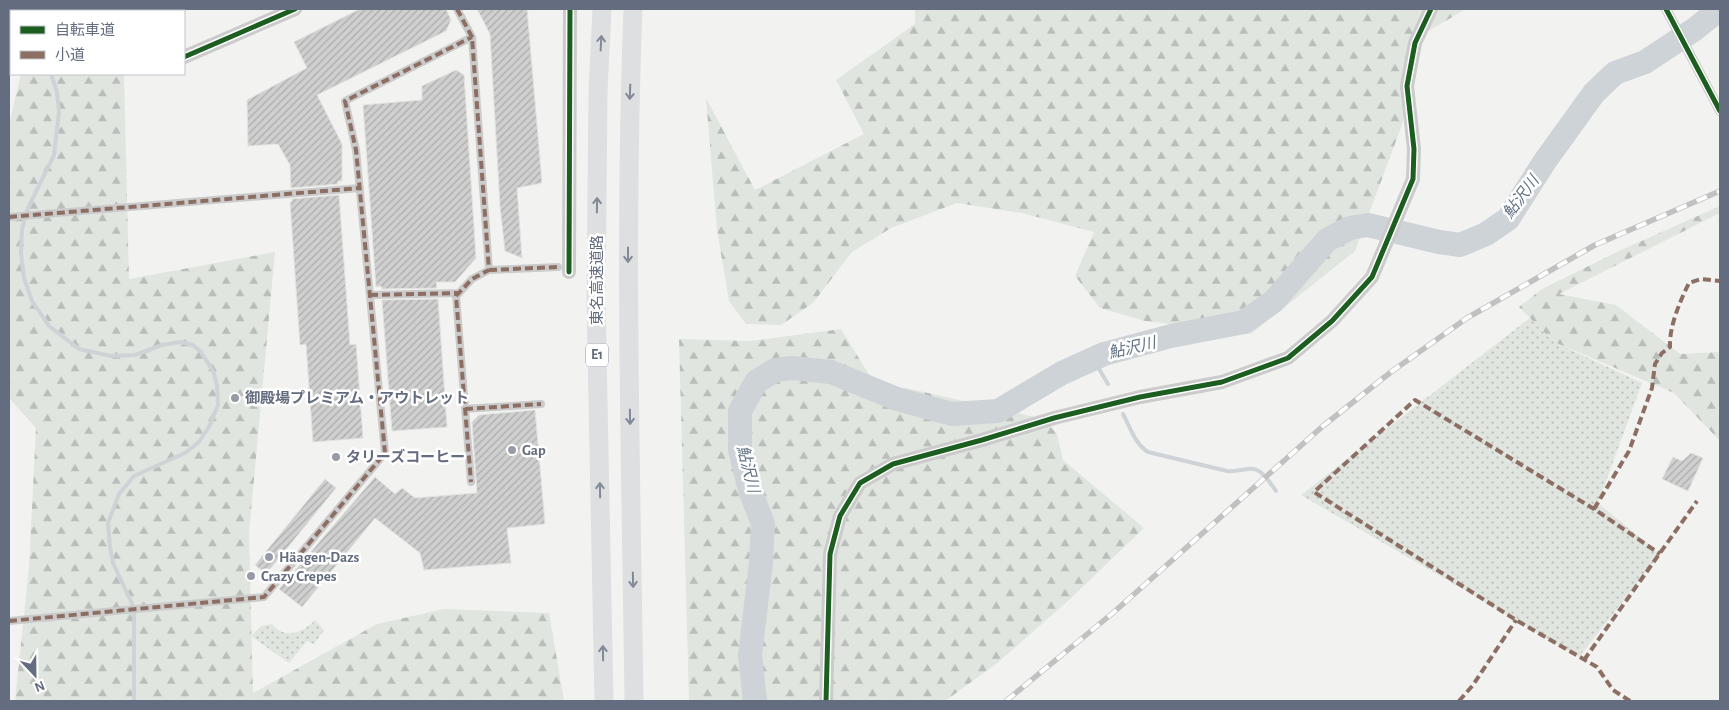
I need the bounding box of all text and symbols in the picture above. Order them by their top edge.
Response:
legend [10,10,185,75]
text: 自転車道 [55,22,115,38]
one-way arrow [596,35,605,51]
text: 小道 [55,47,85,63]
one-way arrow [625,84,634,100]
water label: 鮎沢川 [1499,171,1543,221]
one-way arrow [592,197,602,214]
street label: 東名高速道路 [589,235,605,325]
one-way arrow [623,246,633,263]
water label: 鮎沢川 [1107,333,1159,361]
road number: E1 [586,344,608,366]
place label: 御殿場プレミアム・アウトレット [245,390,469,406]
marker: 御殿場プレミアム・アウトレット [229,392,241,404]
one-way arrow [625,409,635,425]
place label: Gap [522,443,546,458]
marker: Gap [506,444,518,456]
water label: 鮎沢川 [734,444,763,496]
place label: タリーズコーヒー [346,448,465,465]
marker: タリーズコーヒー [330,451,342,463]
one-way arrow [596,482,605,498]
place label: Häagen-Dazs [279,550,360,565]
marker: Häagen-Dazs [263,551,275,563]
place label: Crazy Crepes [261,569,337,584]
marker: Crazy Crepes [245,570,257,582]
one-way arrow [628,572,638,588]
one-way arrow [598,645,608,661]
north arrow [10,650,60,700]
text: N [32,678,47,694]

